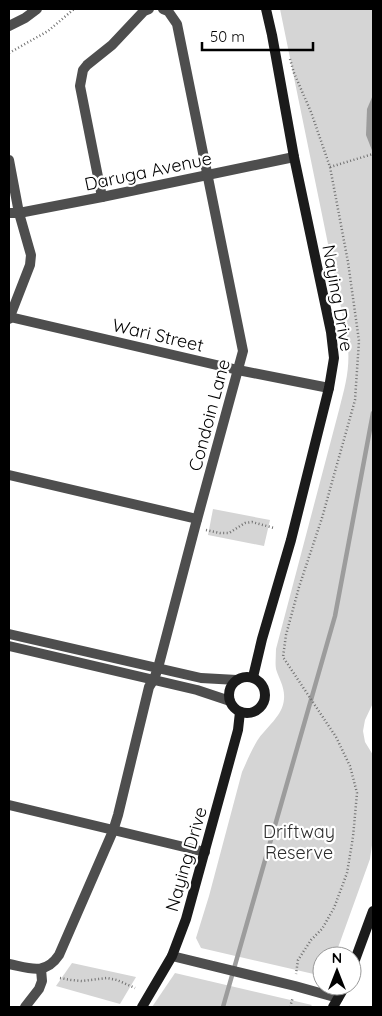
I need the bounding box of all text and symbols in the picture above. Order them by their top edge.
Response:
scale bar [202,20,313,52]
text: 50 m [210,27,245,46]
street label: Daruga Avenue [82,146,214,196]
street label: Naying Drive [317,243,359,353]
street label: Wari Street [110,313,206,357]
street label: Condoin Lane [183,356,235,474]
street label: Naying Drive [160,804,212,914]
park label: Driftway Reserve [263,820,335,864]
north arrow [312,946,362,996]
text: N [332,949,342,967]

